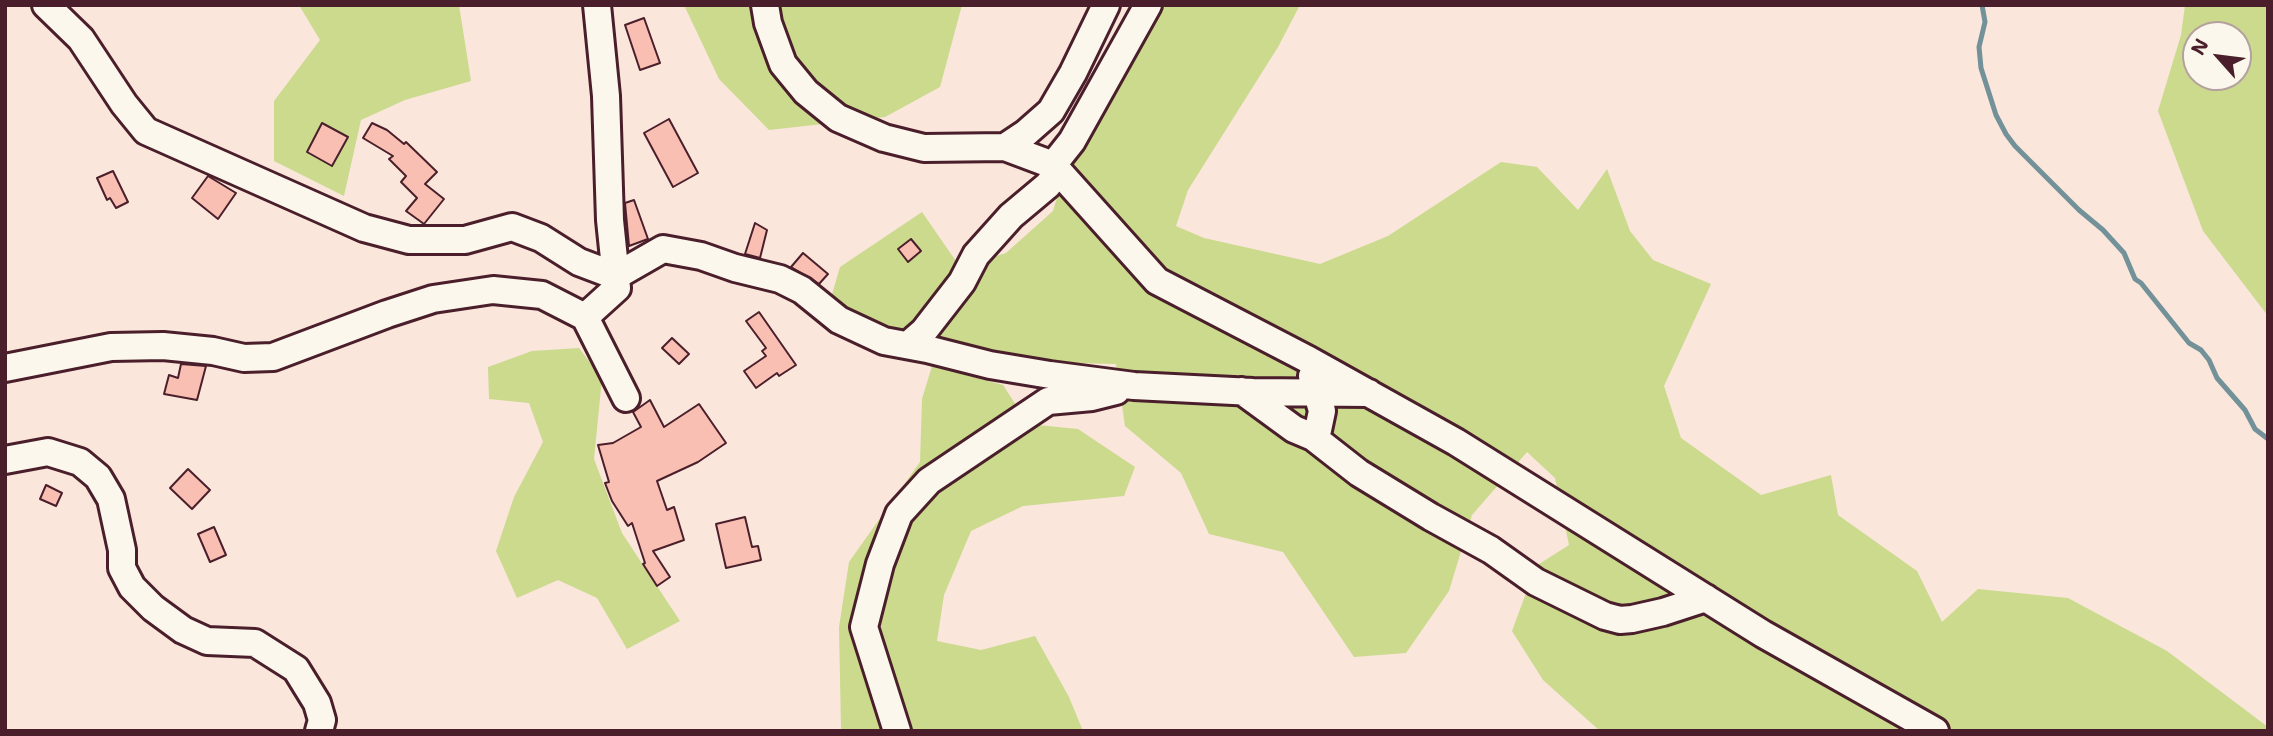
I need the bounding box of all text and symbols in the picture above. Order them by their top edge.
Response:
north arrow [2182,21,2252,91]
text: N [2185,34,2214,59]

